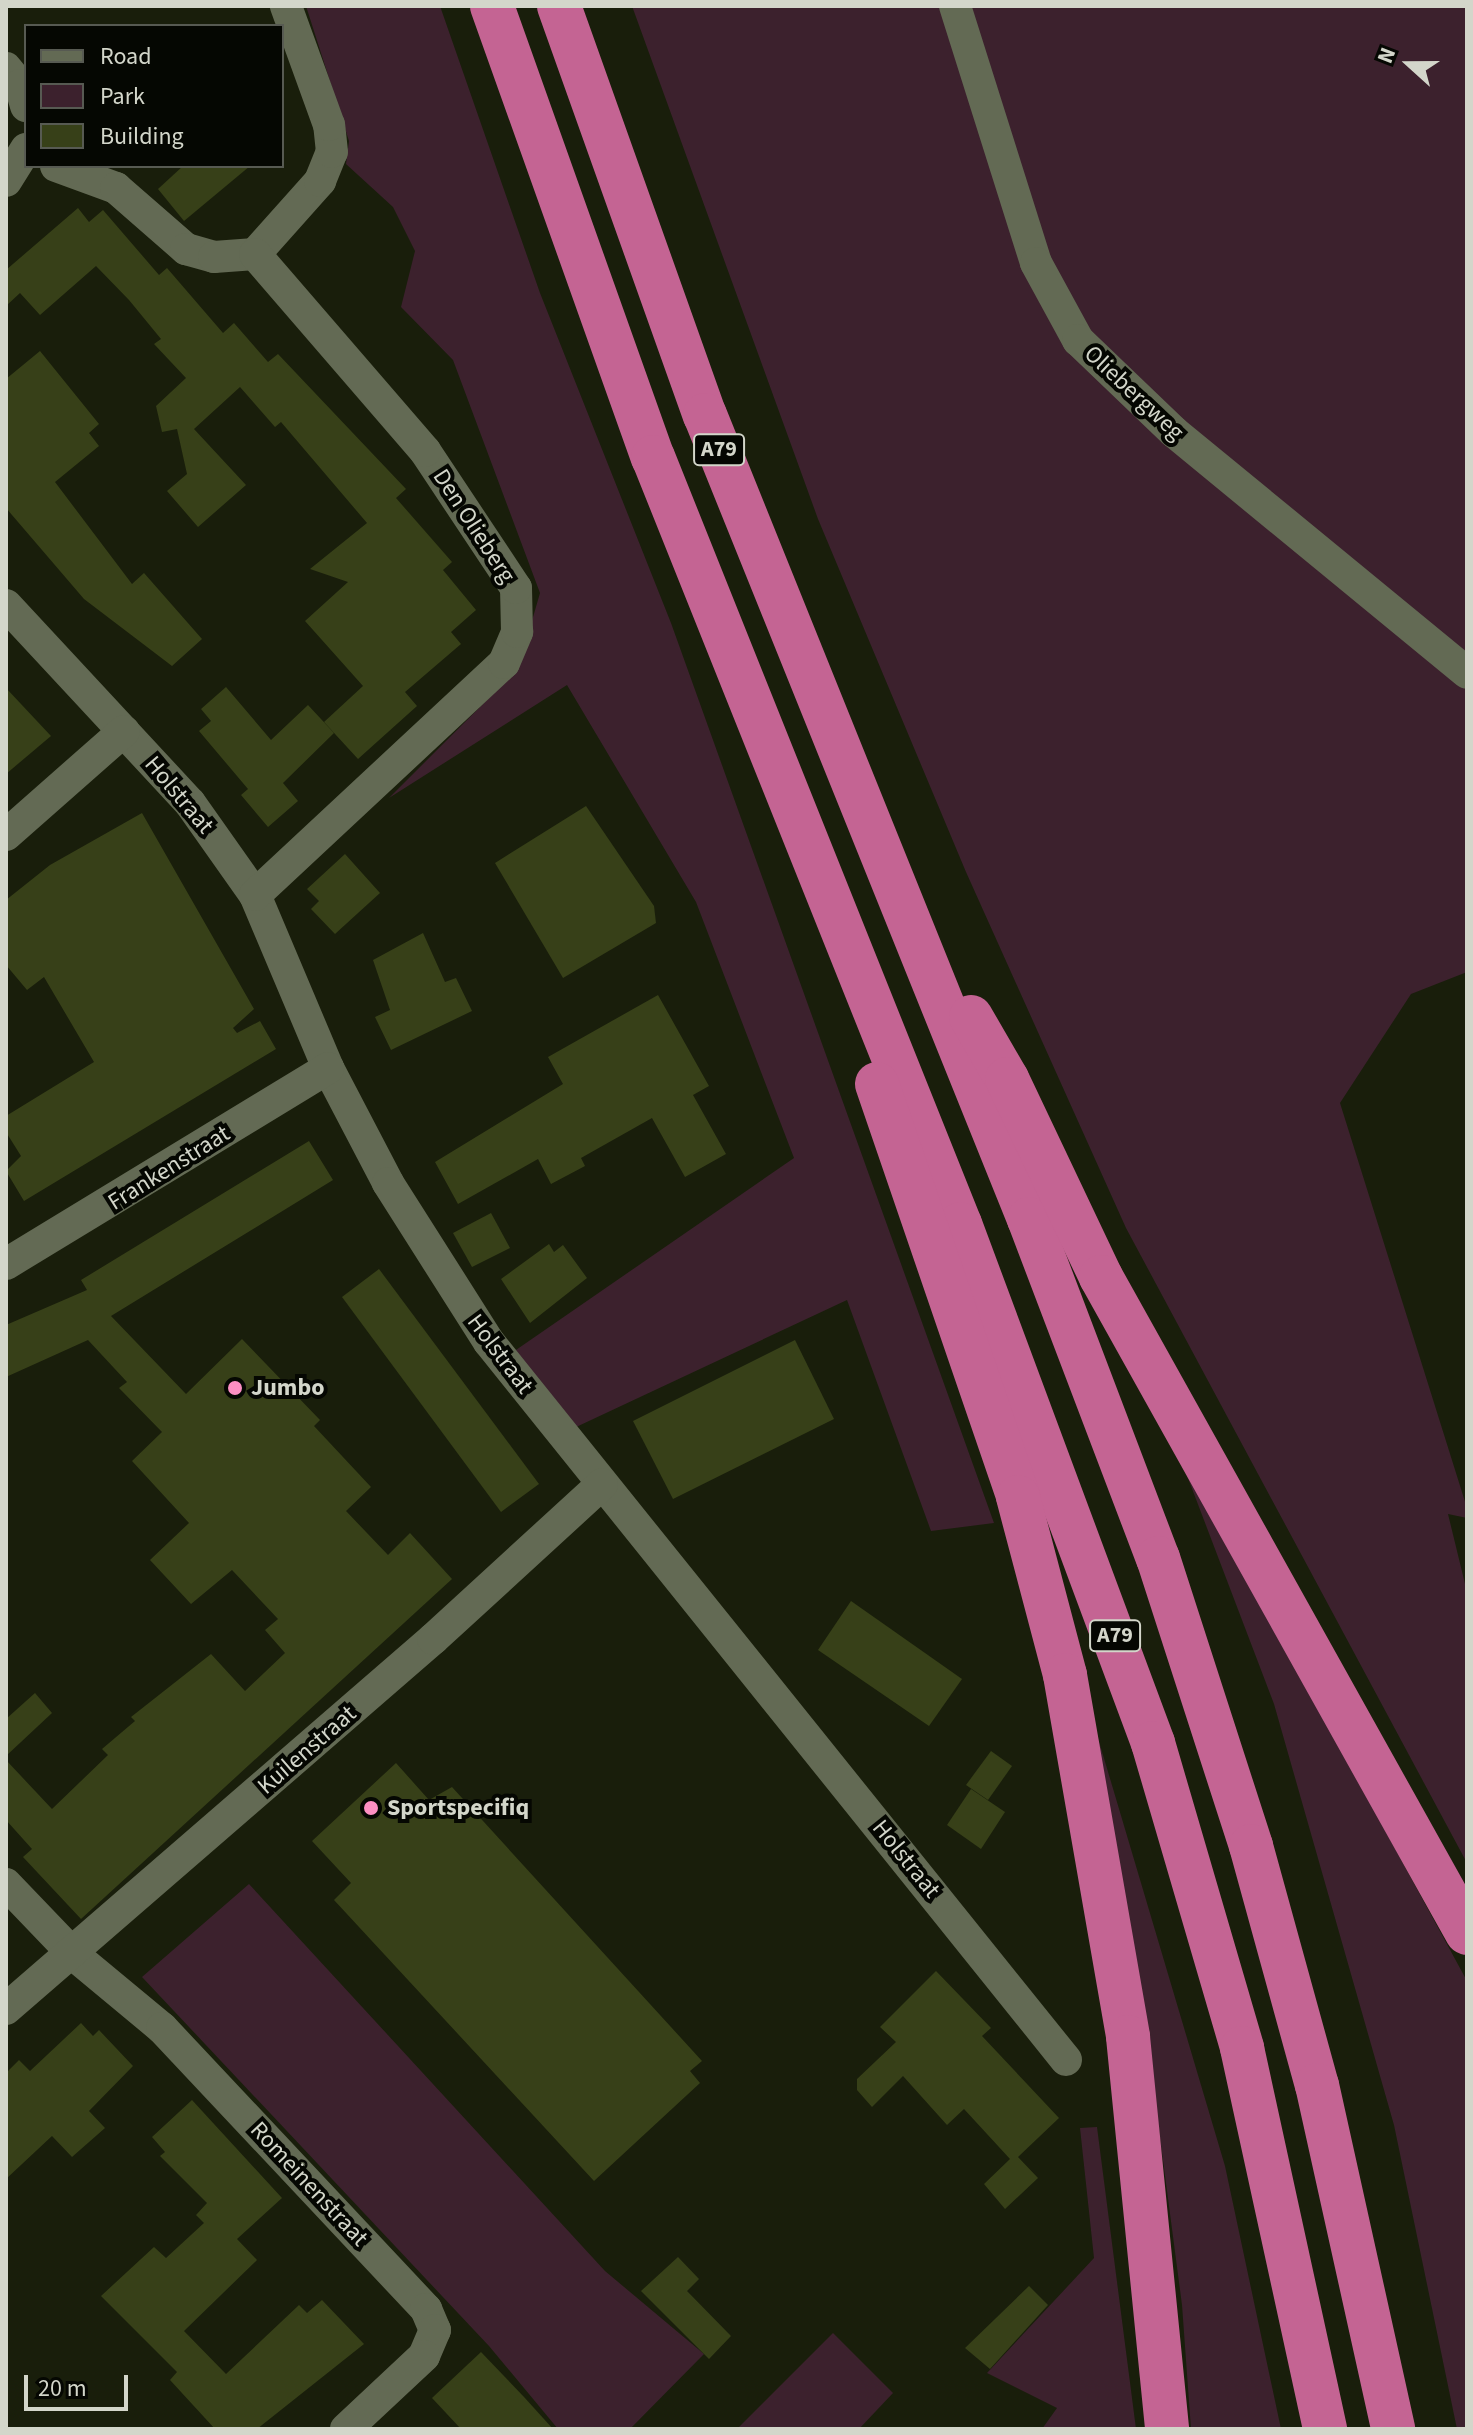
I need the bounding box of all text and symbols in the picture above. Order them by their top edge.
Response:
legend [24,24,284,168]
north arrow [1369,24,1449,104]
text: Road [100,39,152,74]
text: N [1369,43,1404,68]
text: Park [100,79,145,114]
text: Building [100,119,184,154]
street label: Oliebergweg [1078,339,1190,447]
road number: A79 [693,432,745,468]
street label: Den Olieberg [427,464,521,588]
street label: Holstraat [138,750,220,840]
street label: Frankenstraat [103,1119,235,1217]
street label: Holstraat [461,1309,539,1399]
place label: Jumbo [251,1374,324,1402]
marker: Jumbo [226,1379,244,1397]
road number: A79 [1089,1618,1141,1654]
street label: Kuilenstraat [252,1699,362,1801]
place label: Sportspecifiq [387,1794,529,1822]
marker: Sportspecifiq [362,1799,380,1817]
street label: Holstraat [866,1814,946,1904]
street label: Romeinenstraat [244,2116,374,2252]
scale bar [28,2359,132,2409]
text: 20 m [38,2371,87,2406]

